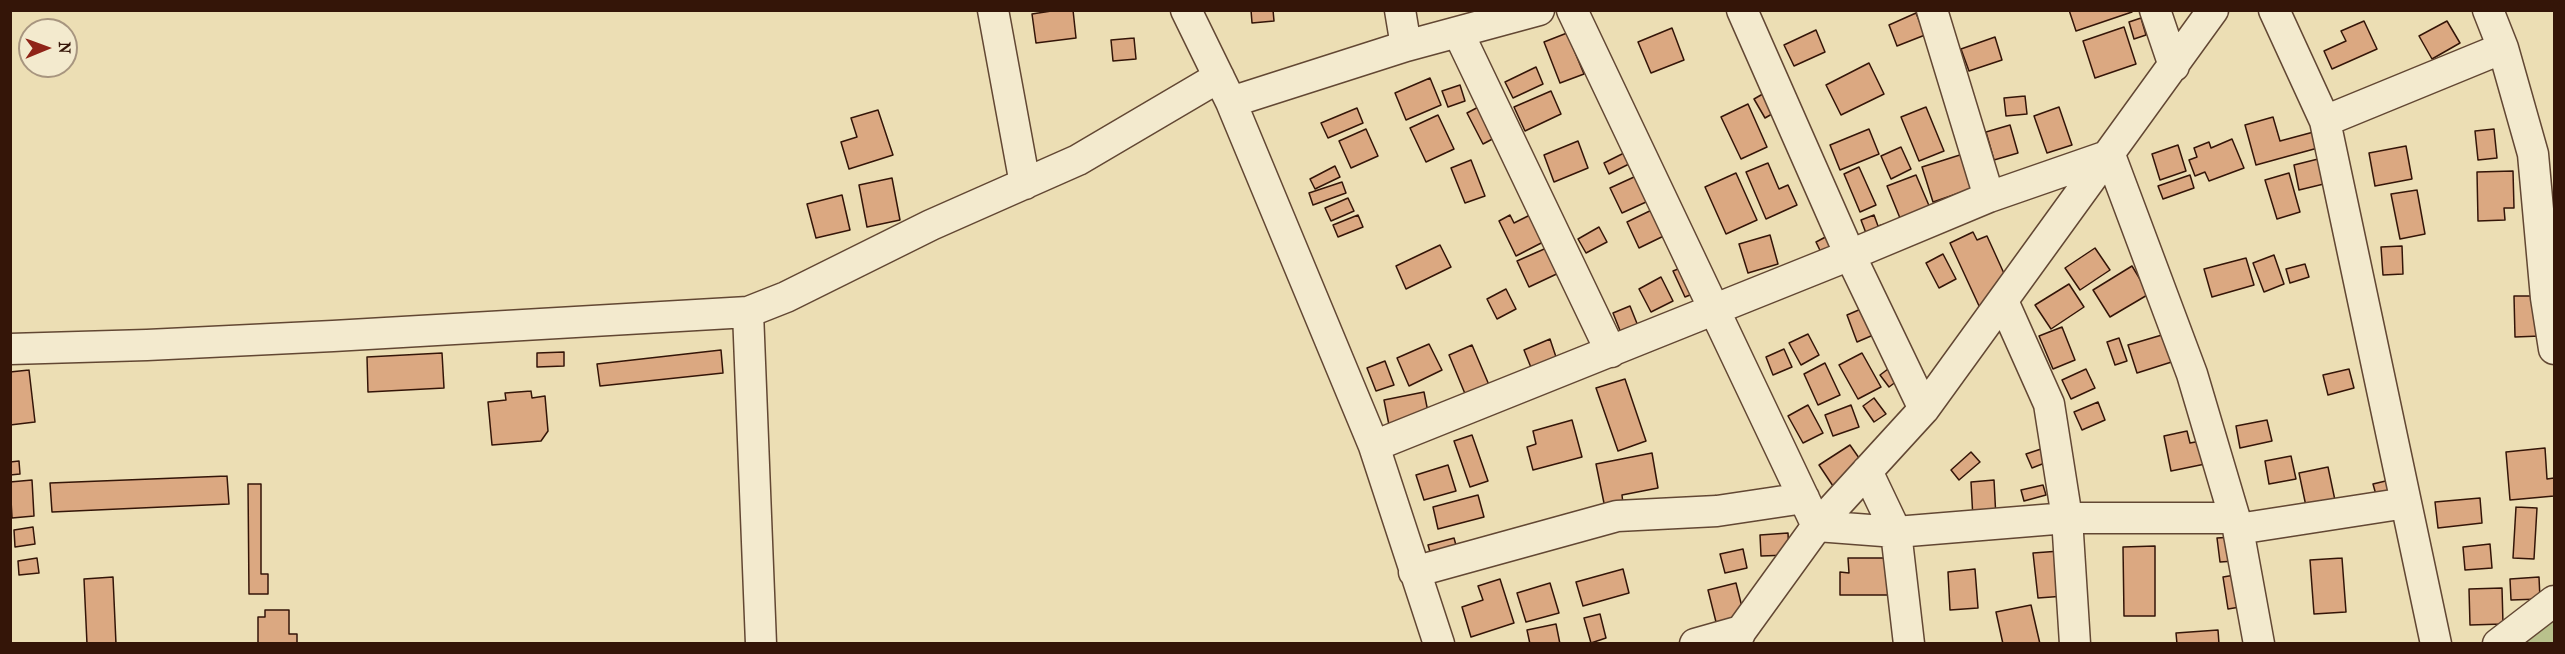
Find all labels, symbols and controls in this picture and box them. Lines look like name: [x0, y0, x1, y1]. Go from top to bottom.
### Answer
north arrow: [18, 18, 78, 78]
text: N: [55, 41, 74, 54]

